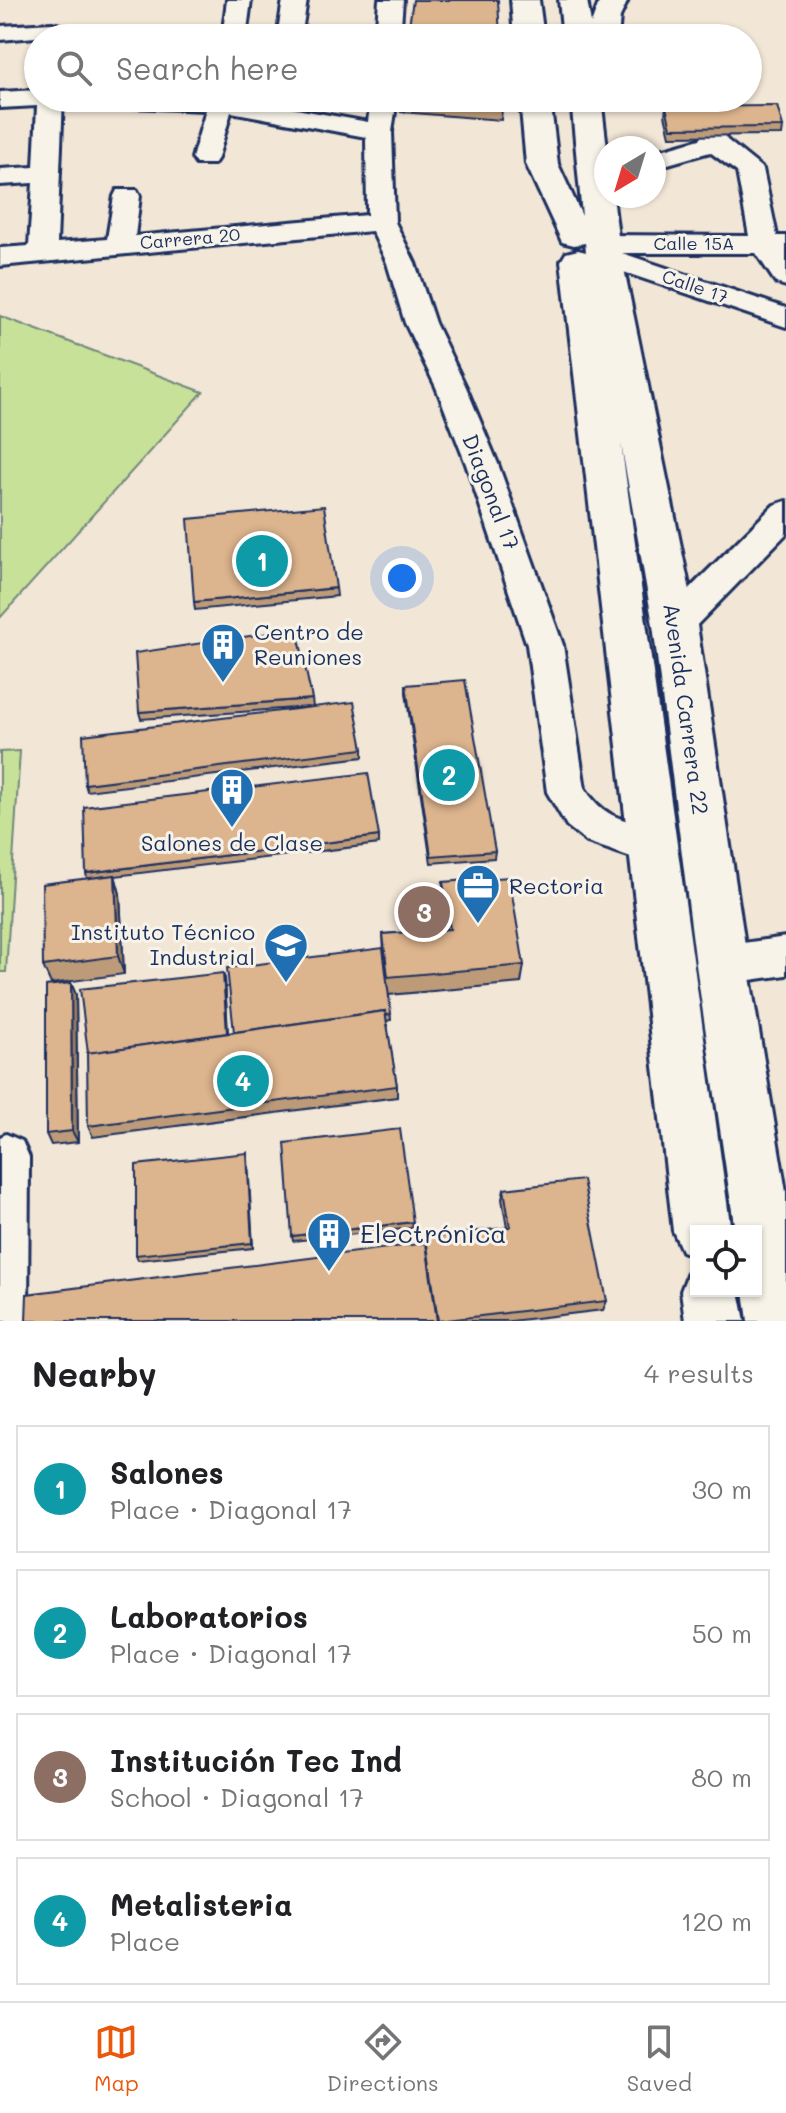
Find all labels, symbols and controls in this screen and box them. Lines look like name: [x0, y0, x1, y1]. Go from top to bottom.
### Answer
search box: [24, 24, 762, 112]
icon: search: [52, 46, 96, 90]
text: Search here: [116, 48, 299, 88]
north arrow: [594, 136, 666, 208]
street label: Carrera 20: [139, 222, 241, 254]
street label: Calle 15A: [654, 231, 735, 255]
street label: Calle 17: [659, 264, 731, 308]
street label: Diagonal 17: [456, 430, 527, 554]
pin: 1: [236, 531, 288, 591]
your location: [382, 558, 422, 598]
street label: Avenida Carrera 22: [657, 601, 716, 817]
place label: Centro de Reuniones: [254, 617, 364, 671]
building icon: Centro de Reuniones: [199, 621, 247, 684]
pin: 2: [423, 745, 475, 805]
building icon: Salones de Clase: [208, 766, 256, 829]
place label: Salones de Clase: [141, 828, 323, 857]
office icon: Rectoria: [454, 862, 502, 925]
place label: Rectoria: [509, 871, 604, 900]
pin: 3: [398, 882, 450, 942]
place label: Instituto Técnico Industrial: [71, 917, 255, 971]
school or university icon: Instituto Técnico Industrial: [262, 921, 310, 984]
pin: 4: [217, 1051, 269, 1111]
building icon: Electrónica: [305, 1210, 353, 1273]
place label: Electrónica: [360, 1216, 507, 1250]
map controls: [690, 1225, 762, 1297]
button: locate: [690, 1225, 762, 1297]
text: Nearby: [32, 1351, 157, 1396]
text: 4 results: [644, 1356, 754, 1390]
text: Salones: [110, 1452, 224, 1492]
text: 1: [54, 1472, 66, 1506]
text: 30 m: [692, 1472, 752, 1506]
text: Place · Diagonal 17: [110, 1492, 352, 1526]
text: Laboratorios: [110, 1596, 308, 1636]
text: 2: [53, 1616, 67, 1650]
text: 50 m: [692, 1616, 752, 1650]
text: Place · Diagonal 17: [110, 1636, 352, 1670]
text: Institución Tec Ind: [110, 1740, 402, 1780]
text: 3: [52, 1760, 68, 1794]
text: 80 m: [691, 1760, 752, 1794]
text: School · Diagonal 17: [110, 1780, 364, 1814]
text: Metalisteria: [110, 1884, 293, 1924]
text: 4: [52, 1904, 68, 1938]
text: 120 m: [681, 1904, 752, 1938]
text: Place: [110, 1924, 180, 1958]
tab: Map: [94, 2020, 139, 2097]
tab: Directions: [327, 2020, 439, 2097]
tab: Saved: [627, 2020, 692, 2097]

